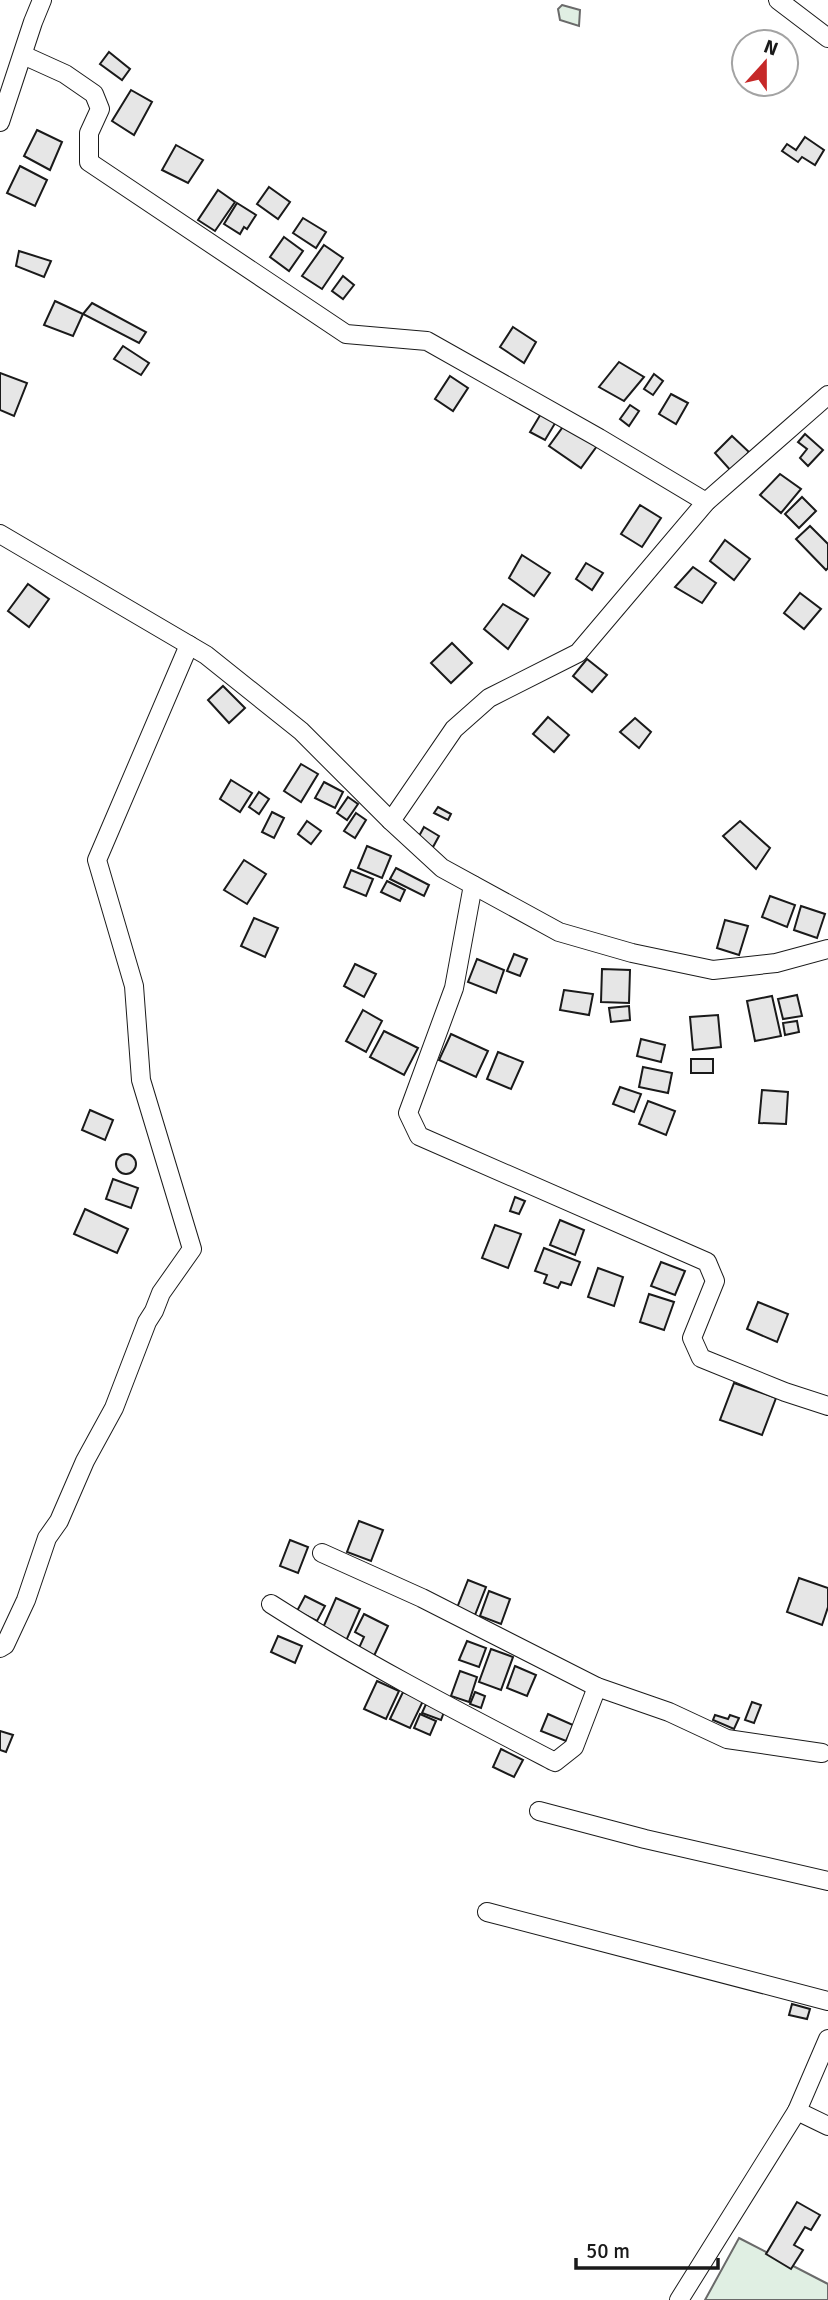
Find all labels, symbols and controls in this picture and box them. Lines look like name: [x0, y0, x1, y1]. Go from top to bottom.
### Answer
north arrow: [730, 28, 800, 98]
text: N: [760, 34, 781, 62]
scale bar: [576, 2226, 718, 2270]
text: 50 m: [586, 2238, 630, 2264]

